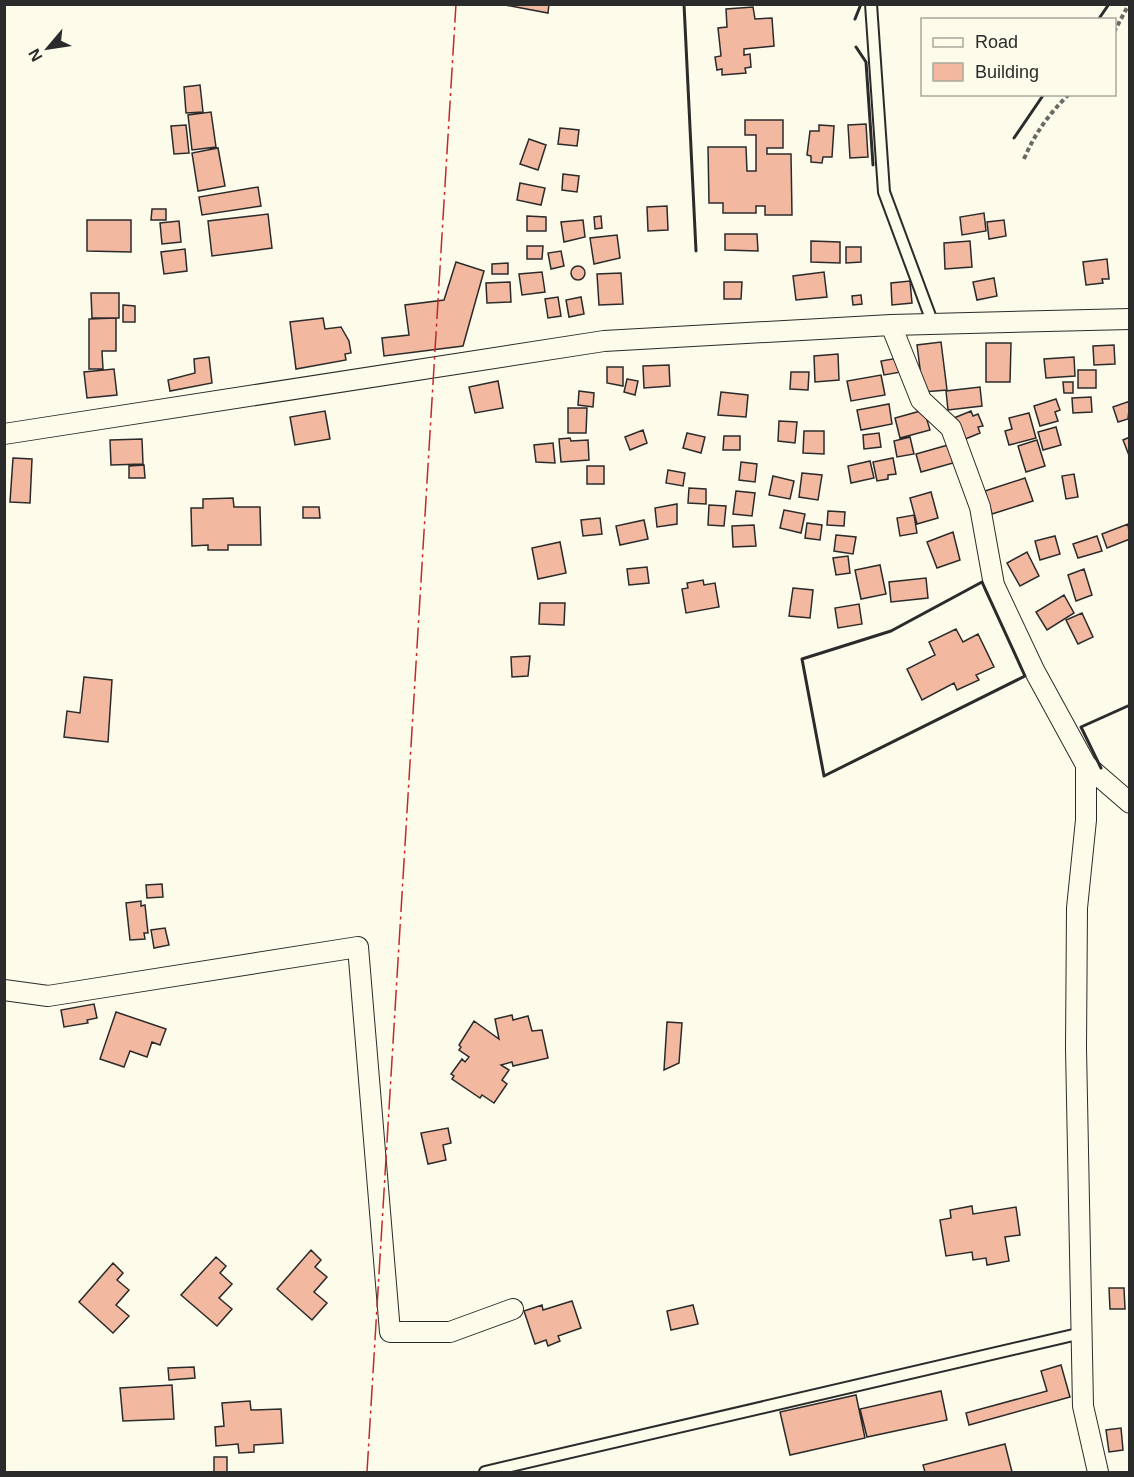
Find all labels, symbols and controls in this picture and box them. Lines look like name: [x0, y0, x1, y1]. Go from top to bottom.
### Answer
north arrow: [18, 18, 78, 78]
legend: [921, 18, 1116, 96]
text: Road: [975, 32, 1018, 52]
text: N: [25, 46, 46, 64]
text: Building: [975, 62, 1039, 82]

